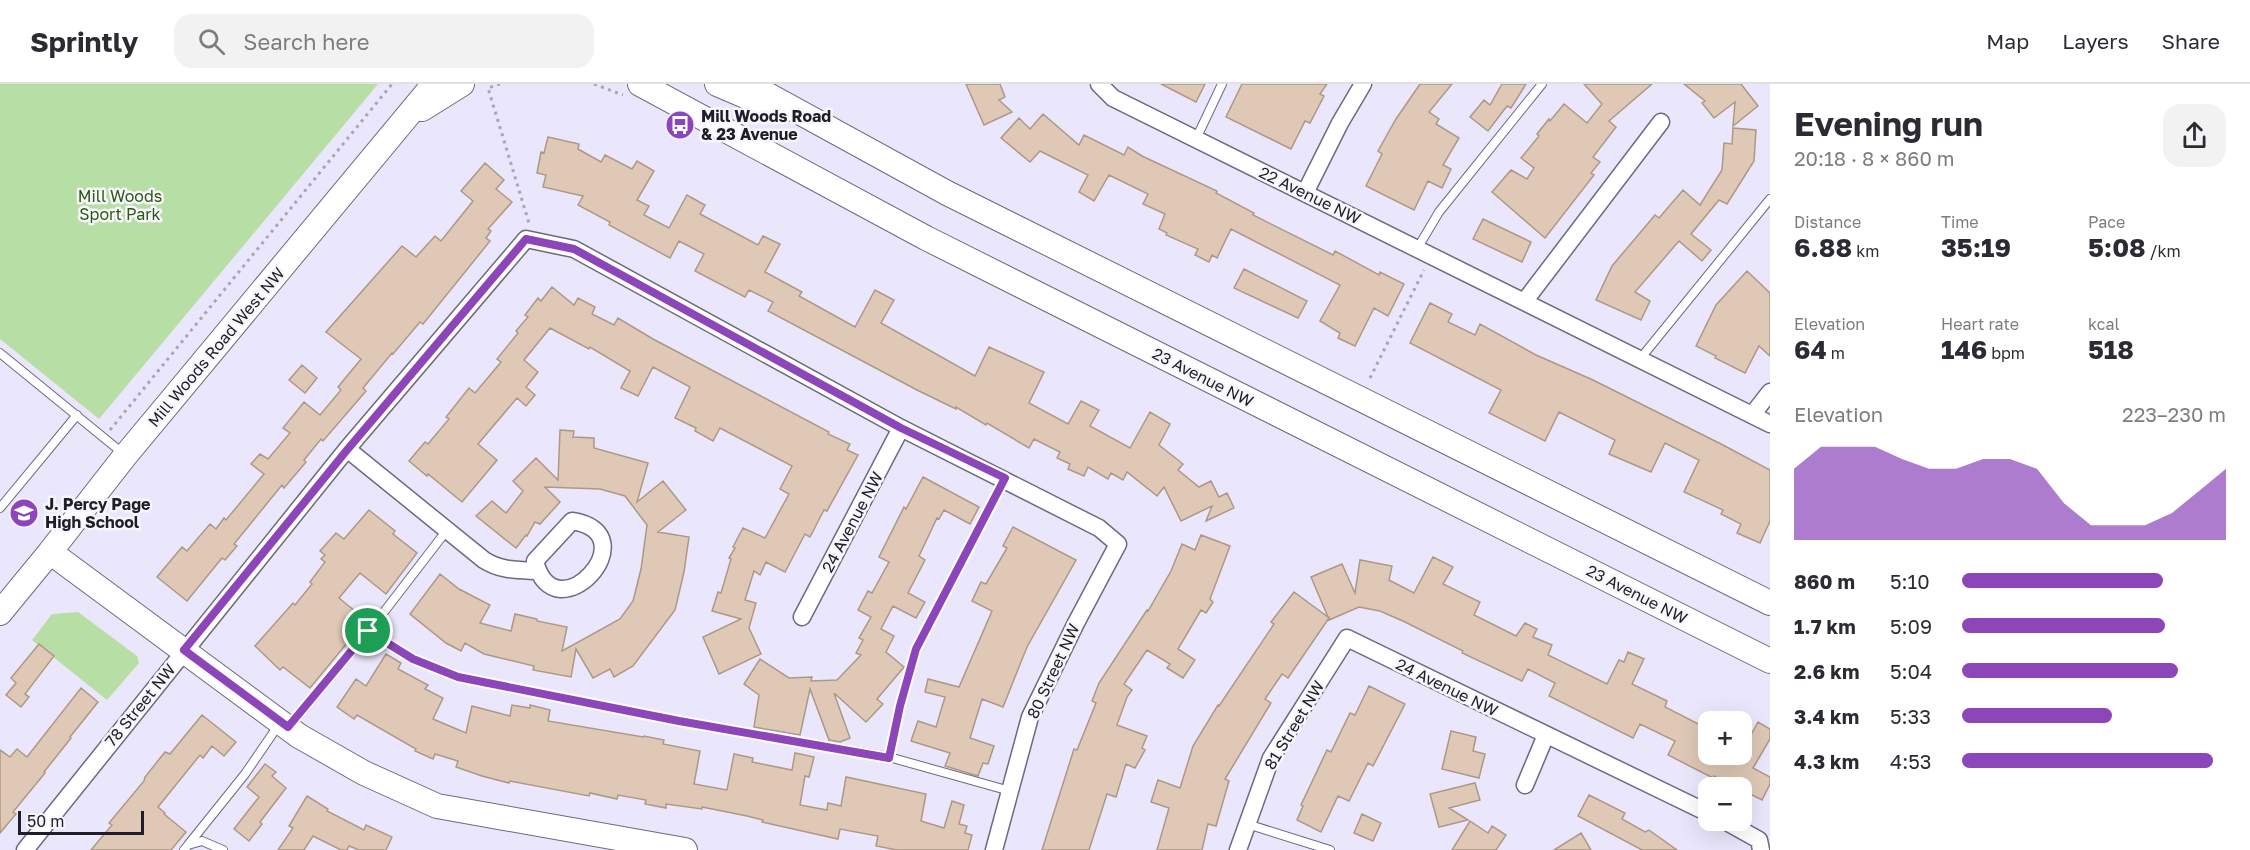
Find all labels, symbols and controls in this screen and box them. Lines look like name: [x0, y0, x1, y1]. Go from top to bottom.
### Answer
search box: [174, 14, 594, 68]
text: Sprintly: [30, 25, 138, 58]
icon: search: [195, 25, 228, 58]
text: Search here: [243, 28, 369, 55]
text: Map: [1986, 28, 2029, 54]
text: Layers: [2062, 28, 2129, 54]
text: Share: [2162, 28, 2220, 54]
text: Evening run: [1794, 104, 1983, 143]
button: share: [2163, 104, 2226, 167]
place label: Mill Woods Road & 23 Avenue: [701, 106, 831, 144]
bus stop icon: Mill Woods Road & 23 Avenue: [664, 109, 696, 141]
text: 20:18 · 8 × 860 m: [1794, 146, 1955, 170]
street label: 22 Avenue NW: [1256, 162, 1364, 228]
park label: Mill Woods Sport Park: [78, 186, 162, 224]
text: Distance: [1794, 212, 1861, 232]
text: Time: [1941, 212, 1979, 232]
text: Pace: [2088, 212, 2125, 232]
text: 6.88: [1794, 232, 1852, 263]
text: 35:19: [1941, 232, 2011, 263]
text: 5:08: [2088, 232, 2146, 263]
text: km: [1852, 241, 1879, 261]
text: /km: [2146, 241, 2181, 261]
street label: Mill Woods Road West NW: [143, 263, 289, 431]
text: Elevation: [1794, 314, 1865, 334]
text: Heart rate: [1941, 314, 2019, 334]
text: kcal: [2088, 314, 2120, 334]
text: 64: [1794, 334, 1827, 365]
text: 146: [1941, 334, 1987, 365]
text: 518: [2088, 334, 2134, 365]
street label: 23 Avenue NW: [1149, 343, 1257, 411]
text: m: [1827, 343, 1845, 363]
text: bpm: [1987, 343, 2025, 363]
text: Elevation: [1794, 402, 1883, 426]
text: 223–230 m: [2122, 402, 2226, 426]
street label: 24 Avenue NW: [817, 468, 887, 576]
place label: J. Percy Page High School: [45, 494, 150, 532]
school or university icon: J. Percy Page High School: [8, 497, 40, 529]
street label: 23 Avenue NW: [1583, 560, 1691, 628]
text: 860 m: [1794, 569, 1855, 593]
text: 5:10: [1890, 569, 1930, 593]
pin: [342, 605, 393, 656]
icon: arrive: [351, 614, 384, 647]
text: 1.7 km: [1794, 614, 1856, 638]
text: 5:09: [1890, 614, 1932, 638]
street label: 80 Street NW: [1022, 620, 1084, 722]
street label: 24 Avenue NW: [1393, 654, 1501, 720]
street label: 78 Street NW: [100, 659, 180, 751]
text: 2.6 km: [1794, 659, 1859, 683]
text: 5:04: [1890, 659, 1932, 683]
street label: 81 Street NW: [1260, 677, 1328, 773]
text: 3.4 km: [1794, 704, 1859, 728]
text: 5:33: [1890, 704, 1931, 728]
map controls: [1698, 711, 1752, 831]
button: +: [1698, 711, 1752, 765]
text: 4.3 km: [1794, 749, 1859, 773]
text: 4:53: [1890, 749, 1932, 773]
button: −: [1698, 777, 1752, 831]
scale bar: [18, 808, 144, 836]
text: 50 m: [27, 811, 64, 831]

